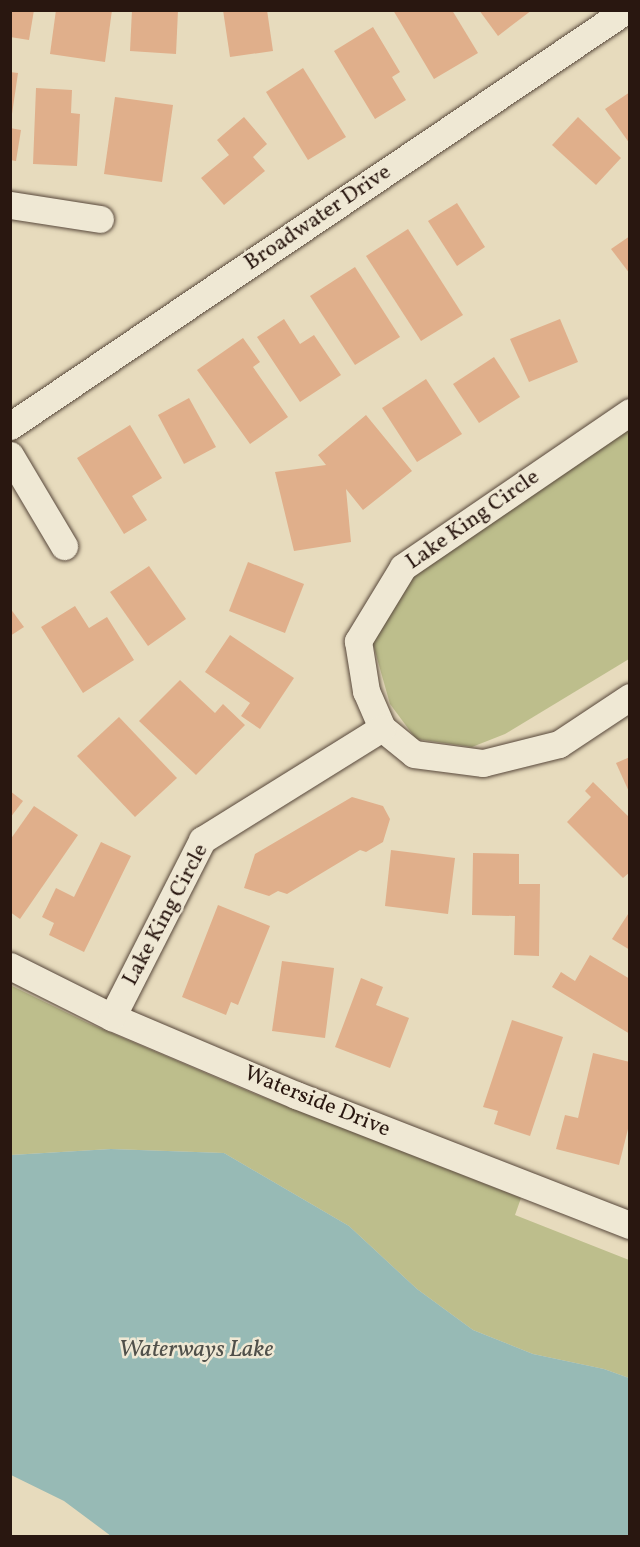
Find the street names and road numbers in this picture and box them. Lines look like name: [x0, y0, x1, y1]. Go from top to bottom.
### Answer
street label: Broadwater Drive: [240, 159, 396, 277]
street label: Lake King Circle: [401, 464, 545, 576]
street label: Lake King Circle: [118, 840, 214, 990]
street label: Waterside Drive: [240, 1061, 394, 1143]

